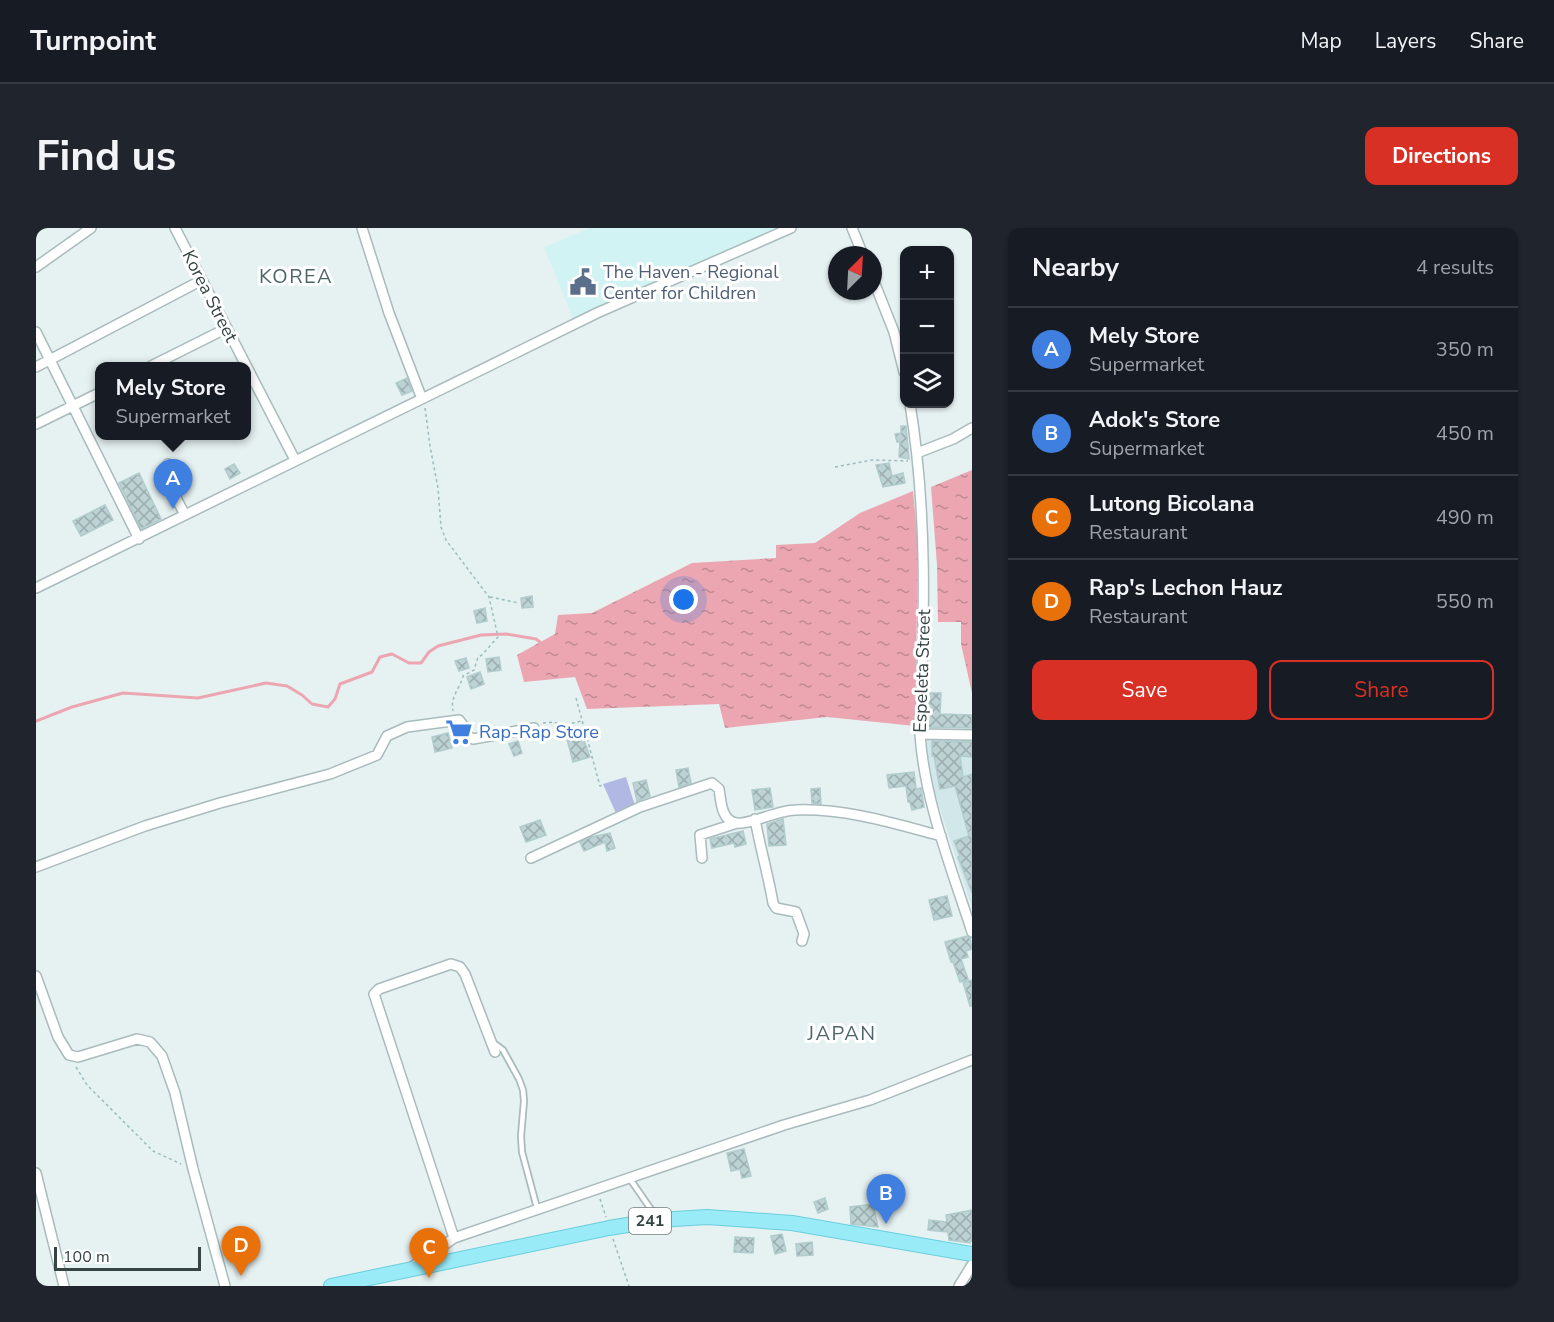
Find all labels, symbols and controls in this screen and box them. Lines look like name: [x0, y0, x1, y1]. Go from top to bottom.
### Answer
text: Turnpoint: [30, 22, 156, 60]
text: Map: [1300, 27, 1342, 55]
text: Layers: [1375, 27, 1436, 55]
text: Share: [1469, 27, 1524, 55]
button: Directions: [1365, 127, 1518, 185]
text: Find us: [36, 128, 176, 185]
street label: Korea Street: [177, 246, 244, 347]
north arrow: [828, 246, 882, 300]
map controls: [900, 246, 954, 408]
button: +: [900, 246, 954, 300]
text: Nearby: [1032, 250, 1119, 285]
text: 4 results: [1416, 254, 1494, 281]
place label: The Haven - Regional Center for Children: [603, 260, 779, 305]
district label: KOREA: [259, 263, 333, 290]
public building icon: The Haven - Regional Center for Children: [568, 267, 598, 297]
button: −: [900, 300, 954, 354]
text: Mely Store: [1089, 321, 1199, 351]
text: A: [1044, 336, 1059, 363]
text: 350 m: [1436, 336, 1494, 363]
text: Supermarket: [1089, 351, 1204, 378]
button: layers: [900, 354, 954, 408]
popup: [95, 362, 251, 440]
text: Mely Store: [115, 373, 226, 403]
text: Supermarket: [115, 403, 231, 430]
text: Adok's Store: [1089, 405, 1220, 435]
text: B: [1045, 420, 1058, 447]
text: 450 m: [1436, 420, 1494, 447]
text: Supermarket: [1089, 435, 1204, 462]
pin: A: [154, 460, 192, 509]
text: Lutong Bicolana: [1089, 489, 1255, 519]
text: C: [1045, 504, 1058, 531]
text: 490 m: [1436, 504, 1494, 531]
text: Restaurant: [1089, 519, 1187, 546]
text: Rap's Lechon Hauz: [1089, 573, 1282, 603]
your location: [669, 585, 698, 614]
text: D: [1044, 588, 1059, 615]
text: 550 m: [1436, 588, 1494, 615]
text: Restaurant: [1089, 603, 1187, 630]
street label: Espeleta Street: [908, 608, 936, 733]
button: Save: [1032, 660, 1257, 720]
button: Share: [1269, 660, 1494, 720]
supermarket icon: Rap-Rap Store: [444, 717, 474, 747]
place label: Rap-Rap Store: [479, 720, 599, 744]
district label: JAPAN: [806, 1020, 877, 1047]
pin: B: [866, 1174, 906, 1224]
road number: 241: [629, 1208, 671, 1234]
pin: D: [222, 1226, 260, 1276]
pin: C: [410, 1228, 448, 1278]
scale bar: [54, 1244, 201, 1272]
text: 100 m: [63, 1246, 110, 1268]

